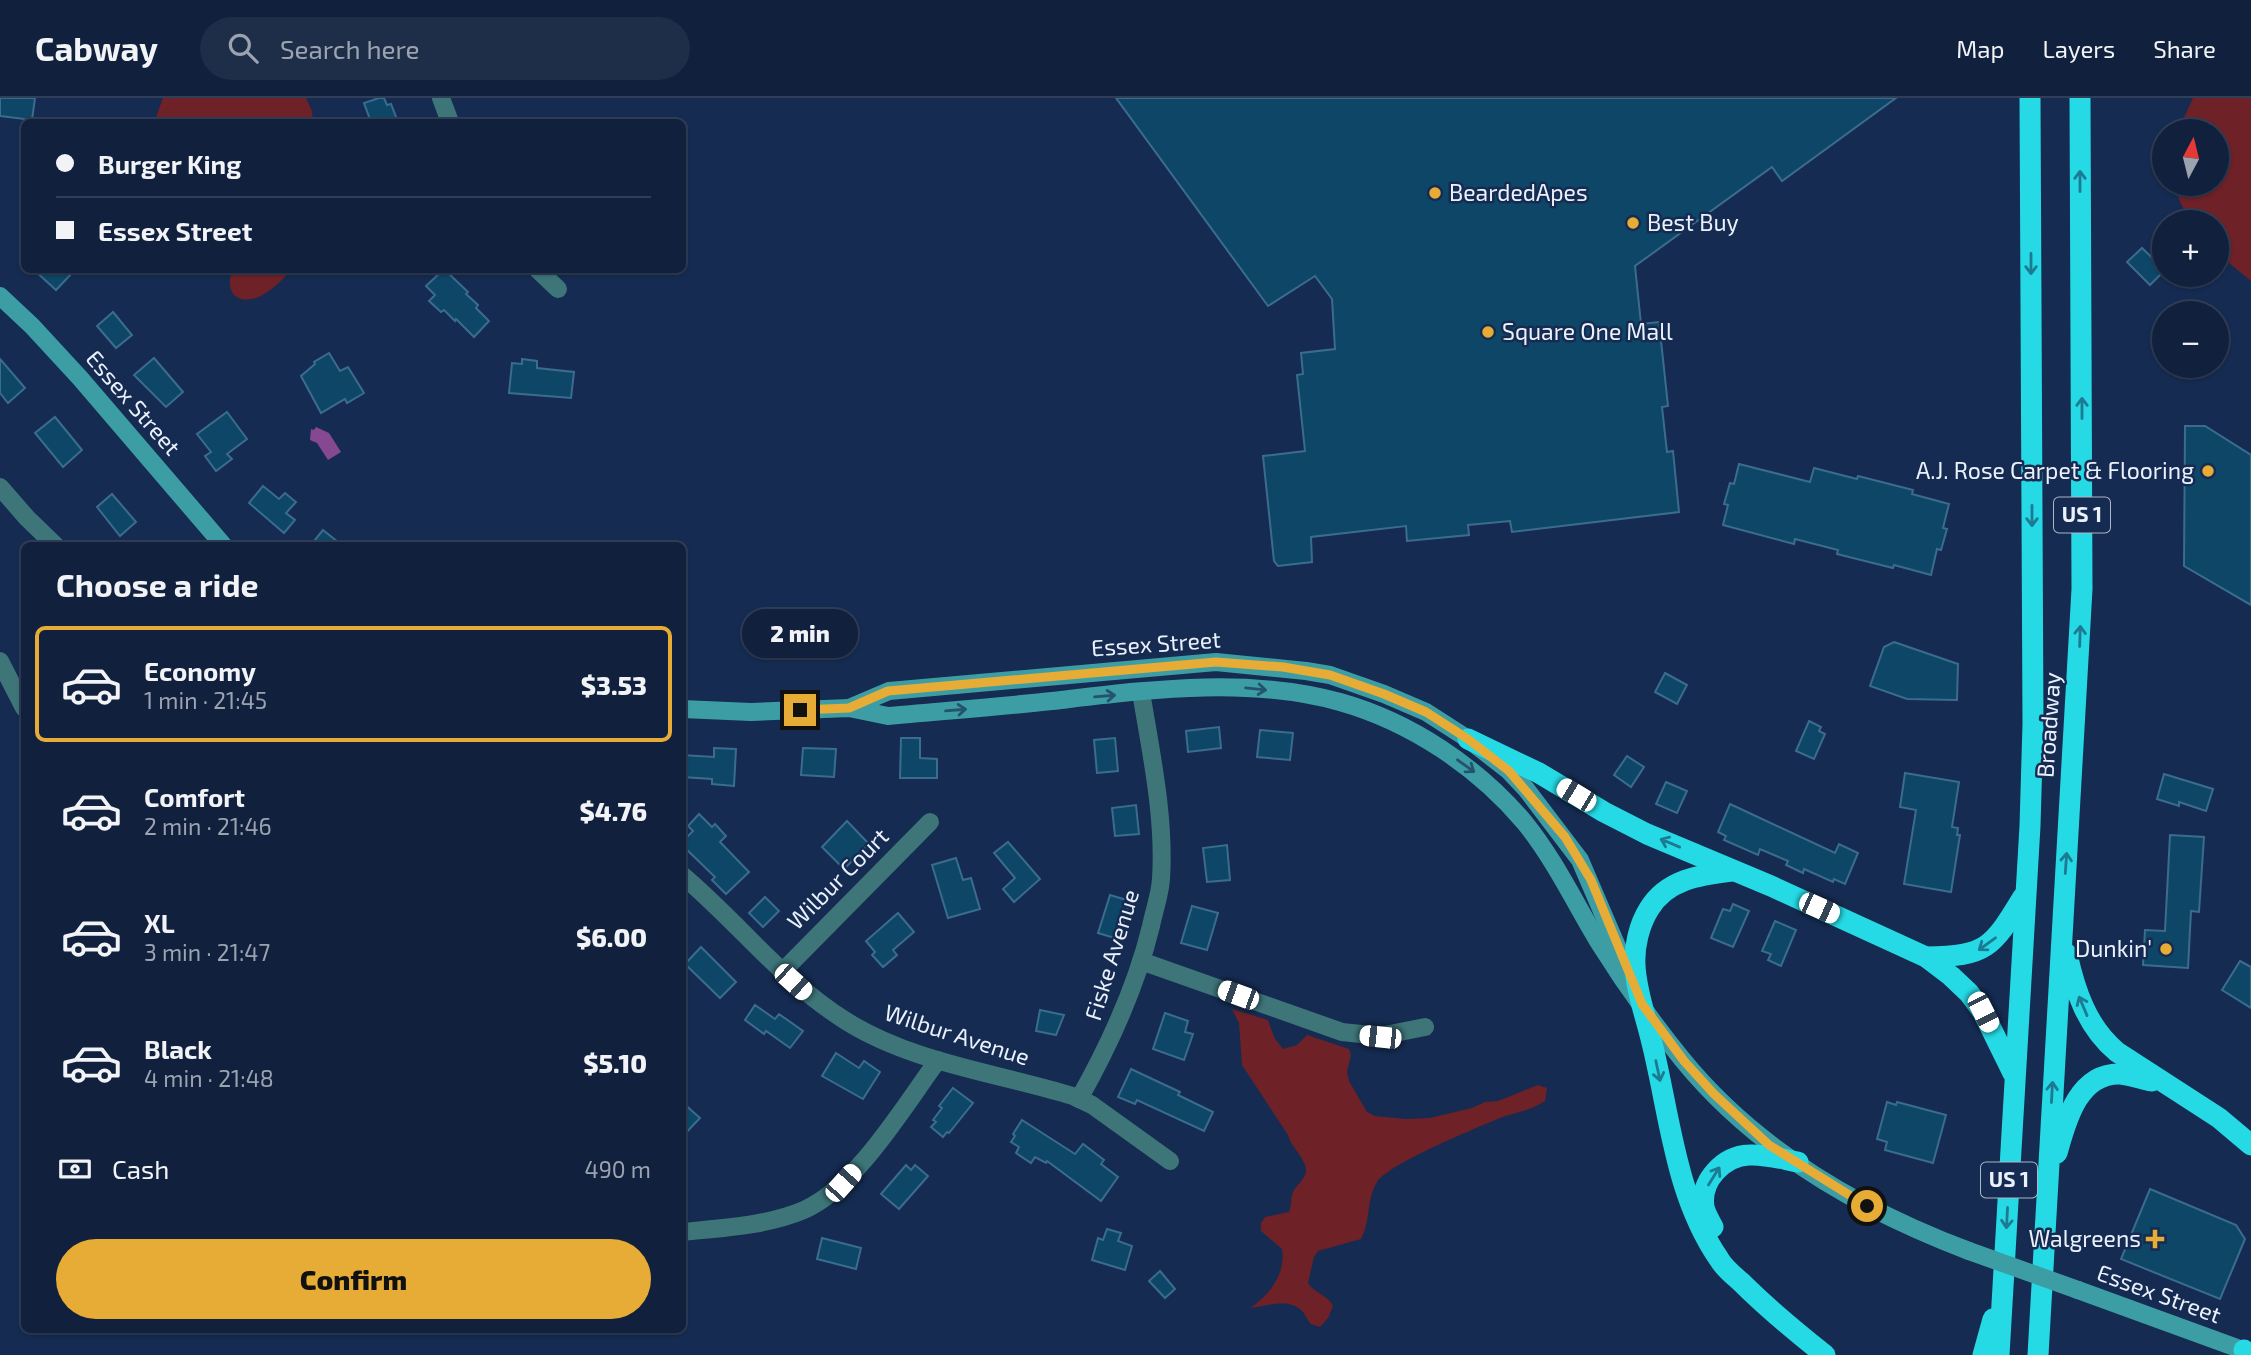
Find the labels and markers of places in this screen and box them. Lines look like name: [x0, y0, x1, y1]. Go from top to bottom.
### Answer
place label: BeardedApes: [1449, 178, 1588, 206]
marker: BeardedApes: [1427, 185, 1443, 201]
place label: Best Buy: [1647, 208, 1739, 236]
marker: Best Buy: [1625, 215, 1641, 231]
place label: Square One Mall: [1502, 317, 1673, 345]
marker: Square One Mall: [1480, 324, 1496, 340]
place label: A.J. Rose Carpet & Flooring: [1916, 456, 2194, 484]
marker: A.J. Rose Carpet & Flooring: [2200, 463, 2216, 479]
place label: Dunkin': [2075, 934, 2152, 962]
marker: Dunkin': [2158, 941, 2174, 957]
place label: Walgreens: [2029, 1224, 2141, 1252]
marker: Walgreens: [2147, 1231, 2163, 1247]

